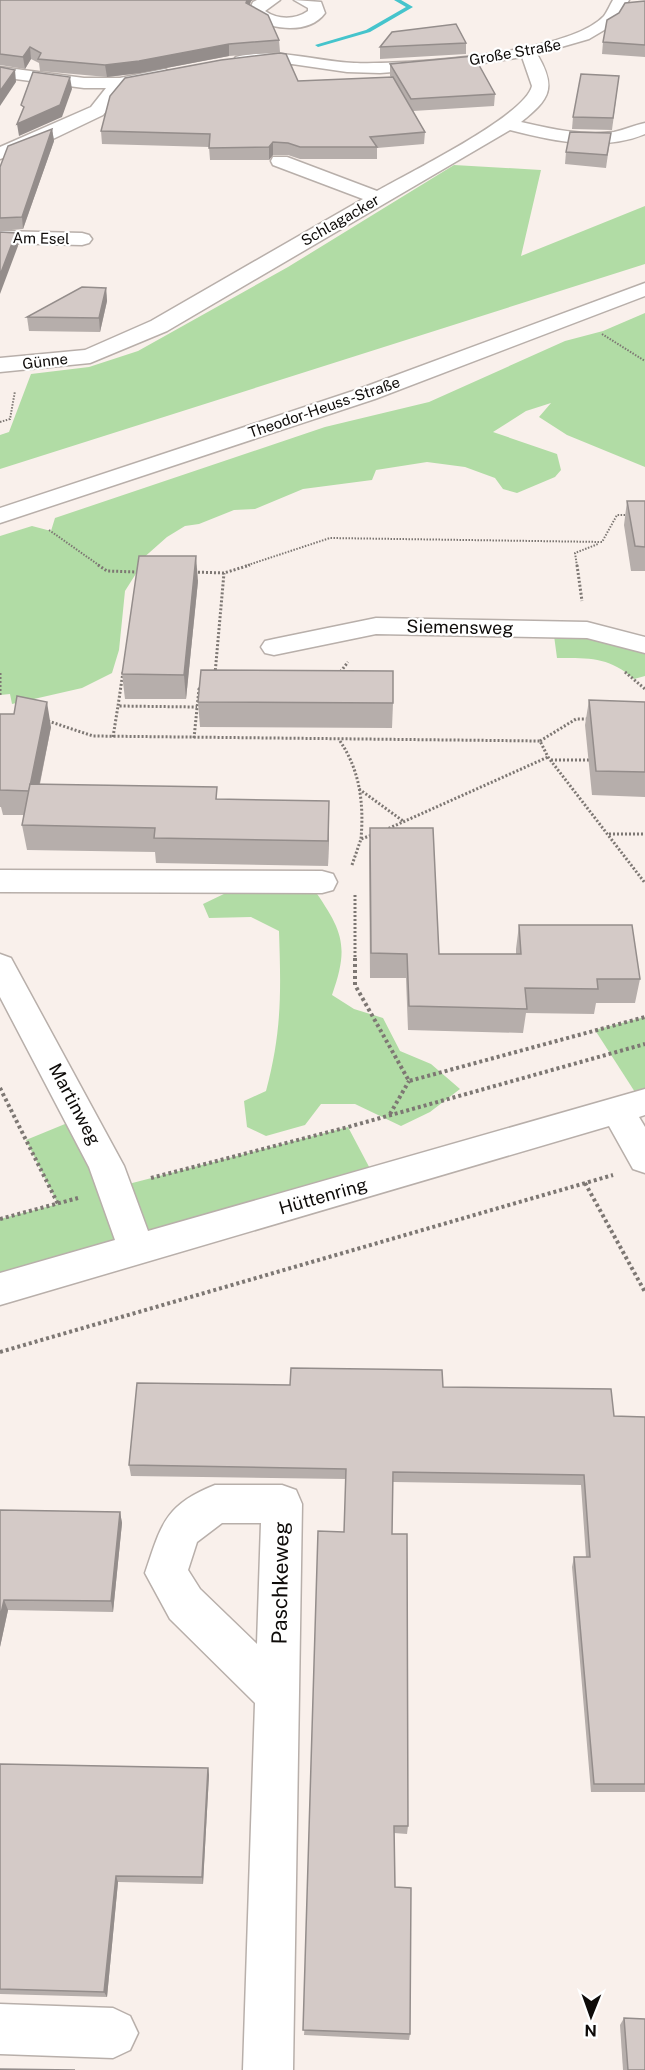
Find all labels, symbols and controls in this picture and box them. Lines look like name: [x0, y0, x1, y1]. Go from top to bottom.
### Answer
street label: Große Straße: [468, 36, 562, 68]
street label: Schlagacker: [298, 191, 382, 249]
street label: Am Esel: [12, 229, 70, 247]
street label: Günne: [21, 350, 69, 372]
street label: Theodor-Heuss-Straße: [246, 373, 402, 441]
street label: Siemensweg: [406, 616, 514, 638]
street label: Martinweg: [45, 1060, 105, 1148]
street label: Hüttenring: [276, 1173, 370, 1219]
street label: Paschkeweg: [266, 1521, 294, 1645]
north arrow: [561, 1986, 621, 2046]
text: N: [584, 2021, 597, 2040]

